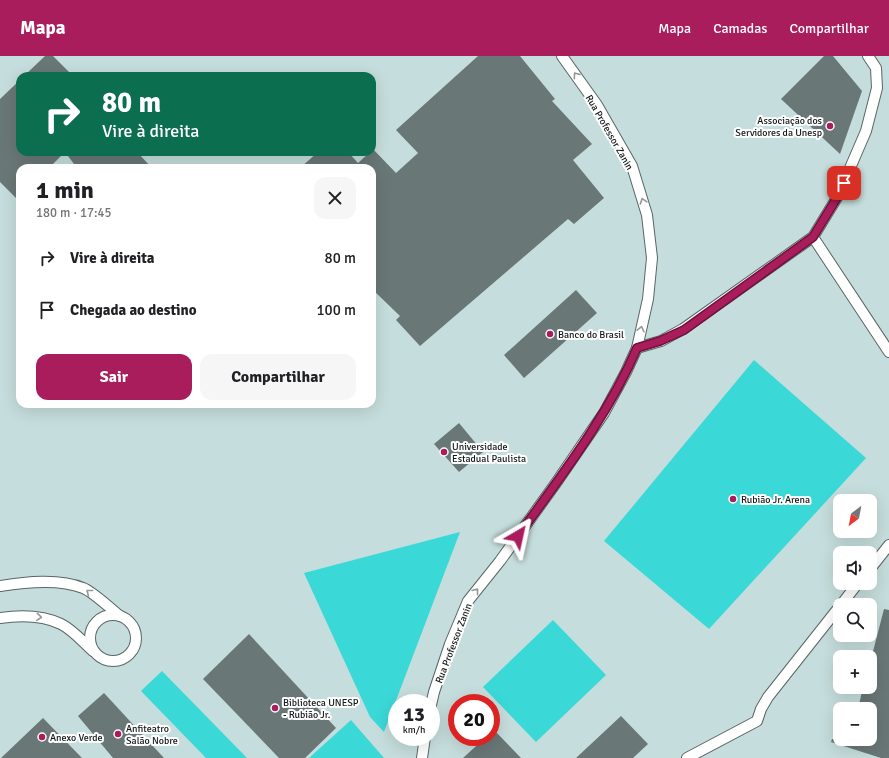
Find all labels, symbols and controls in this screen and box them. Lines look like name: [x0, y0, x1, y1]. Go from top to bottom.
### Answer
text: Mapa: [20, 16, 66, 40]
text: Mapa: [658, 20, 691, 37]
text: Camadas: [713, 20, 767, 37]
text: Compartilhar: [789, 20, 869, 37]
one-way arrow: [573, 72, 580, 79]
text: 80 m: [102, 86, 161, 120]
icon: right: [36, 88, 88, 140]
street label: Rua Professor Zanin: [583, 93, 636, 172]
place label: Associação dos Servidores da Unesp: [735, 115, 823, 139]
text: Vire à direita: [102, 120, 199, 142]
marker: Associação dos Servidores da Unesp: [825, 121, 835, 131]
pin: [827, 166, 861, 200]
icon: arrive: [833, 172, 855, 194]
text: 1 min: [36, 175, 94, 205]
button: close: [314, 177, 356, 219]
one-way arrow: [639, 198, 648, 205]
text: 180 m · 17:45: [36, 205, 112, 221]
icon: right: [36, 247, 58, 269]
text: Vire à direita: [70, 249, 154, 267]
text: 80 m: [325, 249, 356, 267]
icon: arrive: [36, 299, 58, 321]
text: Chegada ao destino: [70, 301, 197, 319]
text: 100 m: [316, 301, 356, 319]
one-way arrow: [636, 326, 645, 333]
marker: Banco do Brasil: [545, 329, 555, 339]
place label: Banco do Brasil: [558, 329, 624, 341]
button: Sair: [36, 354, 192, 400]
button: Compartilhar: [200, 354, 356, 400]
place label: Universidade Estadual Paulista: [452, 441, 526, 465]
marker: Universidade Estadual Paulista: [439, 447, 449, 457]
marker: Rubião Jr. Arena: [728, 494, 738, 504]
place label: Rubião Jr. Arena: [741, 494, 810, 506]
north arrow: [833, 494, 877, 538]
map controls: [833, 494, 877, 746]
position arrow: [497, 515, 539, 557]
button: sound: [833, 546, 877, 590]
one-way arrow: [471, 589, 478, 596]
one-way arrow: [87, 590, 94, 597]
button: search: [833, 598, 877, 642]
street label: Rua Professor Zanin: [433, 602, 475, 685]
one-way arrow: [36, 613, 42, 622]
button: +: [833, 650, 877, 694]
speed limit sign: 20: [448, 694, 500, 746]
place label: Biblioteca UNESP - Rubião Jr.: [283, 697, 359, 721]
text: 13: [403, 702, 425, 727]
button: −: [833, 702, 877, 746]
marker: Biblioteca UNESP - Rubião Jr.: [270, 703, 280, 713]
place label: Anfiteatro Salão Nobre: [126, 723, 178, 747]
text: km/h: [403, 724, 425, 736]
marker: Anfiteatro Salão Nobre: [113, 729, 123, 739]
marker: Anexo Verde: [37, 732, 47, 742]
place label: Anexo Verde: [50, 732, 103, 744]

